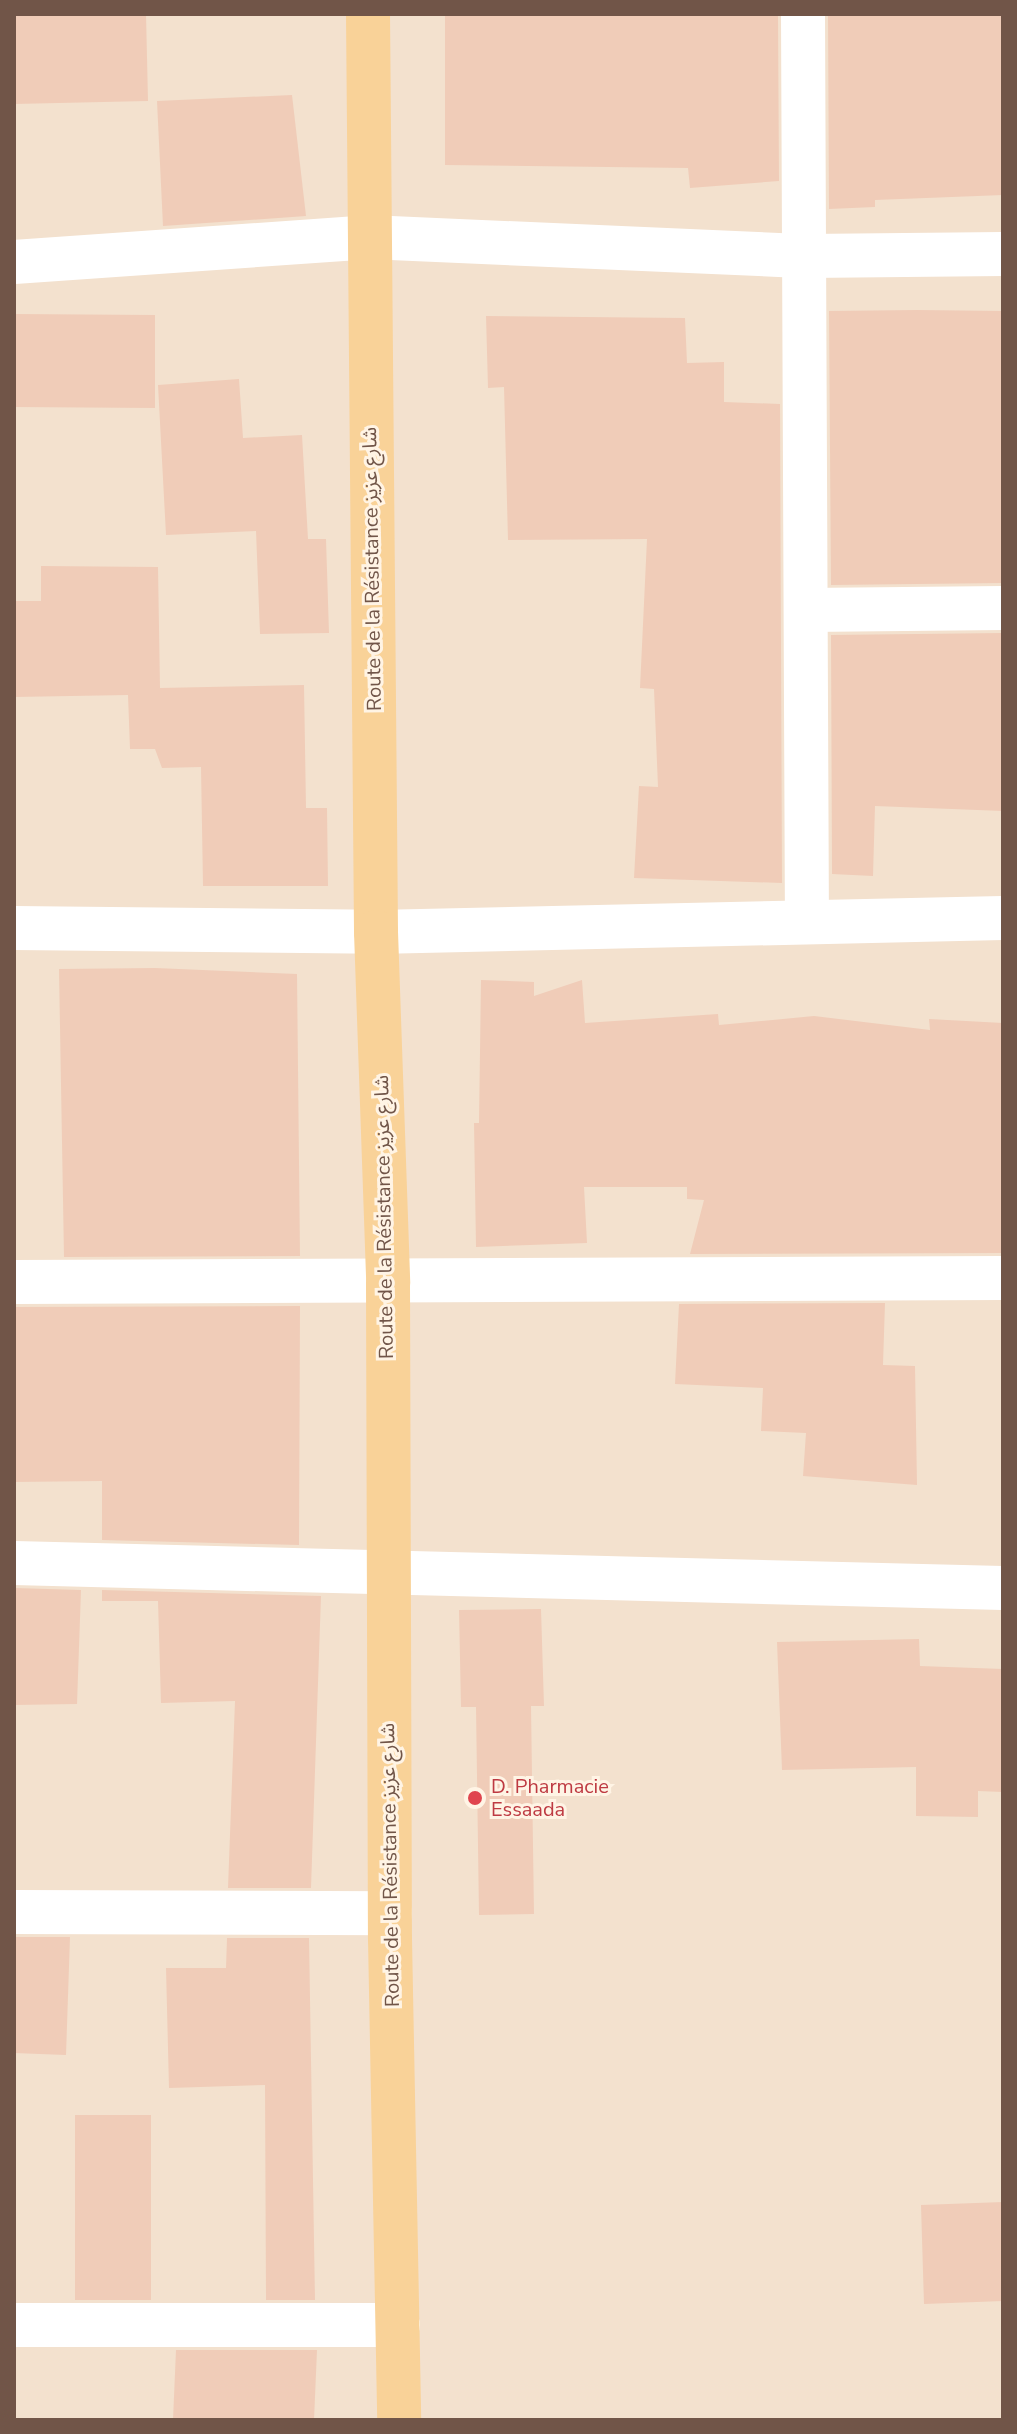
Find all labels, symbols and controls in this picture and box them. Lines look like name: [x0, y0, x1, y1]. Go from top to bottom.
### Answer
street label: Route de la Résistance شارع عزيز: [358, 427, 386, 711]
street label: Route de la Résistance شارع عزيز: [370, 1075, 398, 1359]
street label: Route de la Résistance شارع عزيز: [376, 1723, 404, 2007]
place label: D. Pharmacie Essaada: [491, 1774, 609, 1821]
marker: D. Pharmacie Essaada: [466, 1789, 484, 1807]

